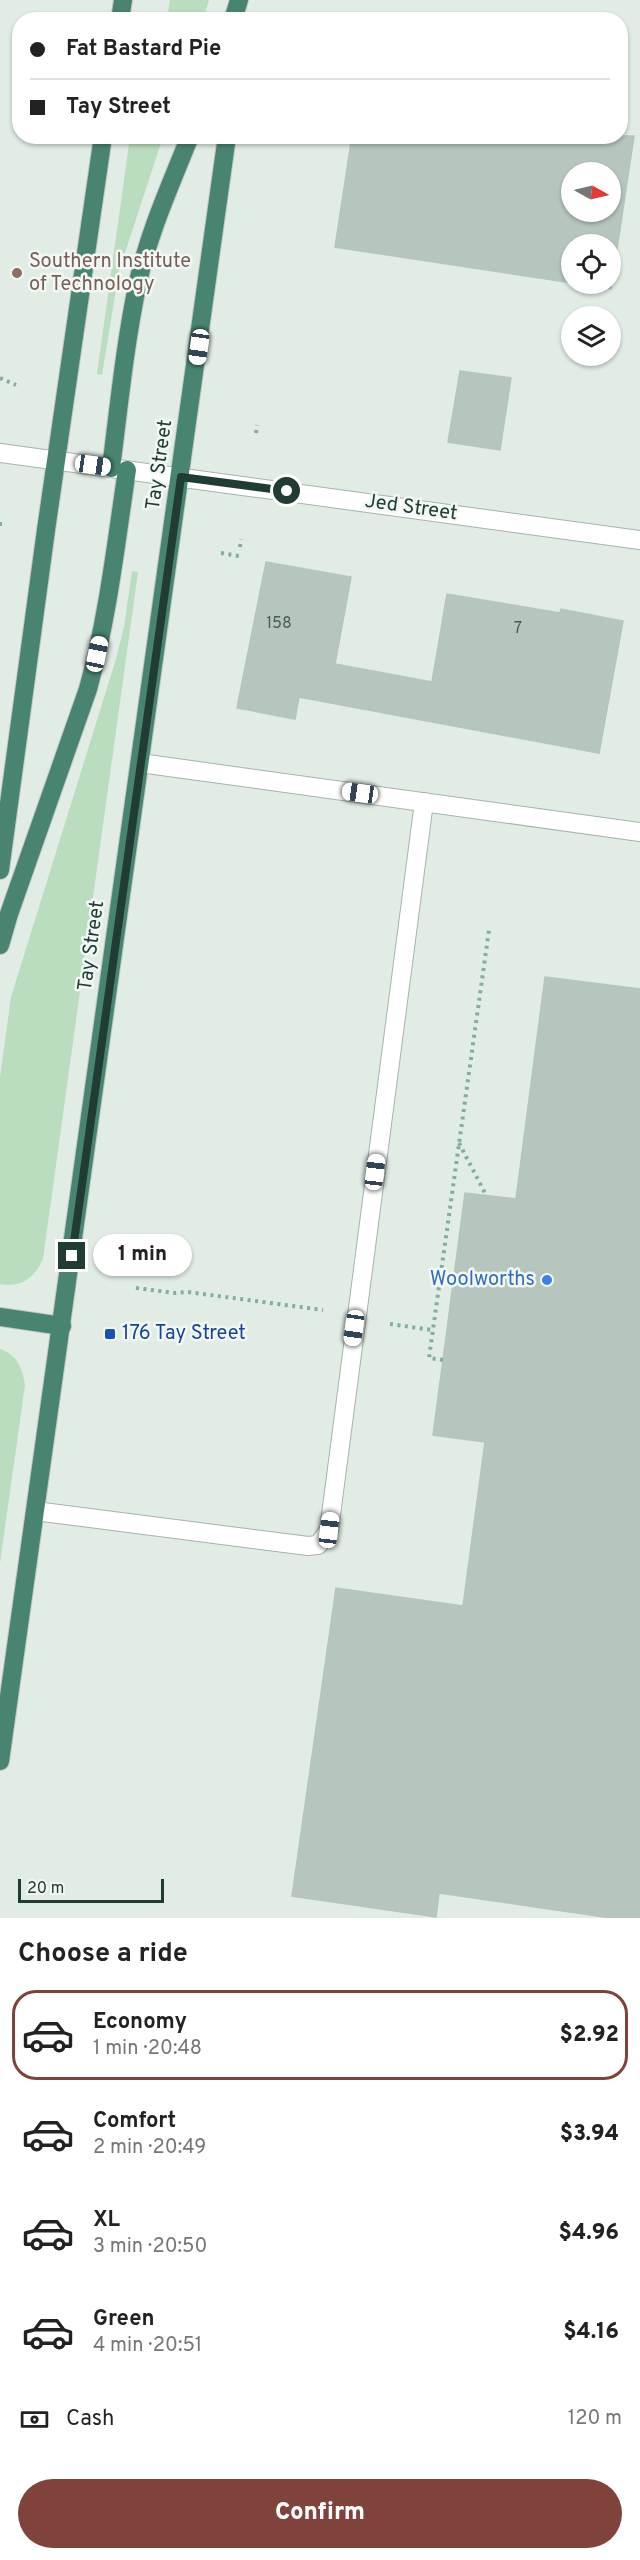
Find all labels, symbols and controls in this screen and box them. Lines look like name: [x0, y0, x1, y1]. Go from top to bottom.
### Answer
text: Fat Bastard Pie: [66, 36, 221, 63]
text: Tay Street: [66, 94, 171, 121]
north arrow: [561, 162, 621, 222]
map controls: [561, 162, 621, 366]
button: locate: [561, 234, 621, 294]
place label: Southern Institute of Technology: [29, 249, 191, 298]
marker: Southern Institute of Technology: [10, 266, 24, 280]
button: layers: [561, 306, 621, 366]
car: [188, 328, 210, 366]
street label: Tay Street: [141, 418, 179, 512]
car: [74, 454, 112, 476]
route start: [273, 477, 300, 504]
street label: Jed Street: [363, 489, 459, 527]
house number: 158: [266, 614, 292, 634]
house number: 7: [514, 619, 522, 639]
car: [84, 635, 110, 673]
car: [341, 782, 379, 804]
street label: Tay Street: [73, 899, 111, 993]
car: [364, 1153, 386, 1191]
callout: 1 min: [93, 1235, 192, 1277]
route end: [58, 1242, 85, 1269]
text: 1 min: [118, 1242, 167, 1268]
place label: Woolworths: [430, 1267, 535, 1293]
marker: Woolworths: [540, 1273, 554, 1287]
car: [343, 1309, 365, 1347]
place label: 176 Tay Street: [122, 1321, 246, 1347]
marker: 176 Tay Street: [103, 1327, 117, 1341]
car: [318, 1511, 340, 1549]
scale bar: [18, 1876, 164, 1904]
text: 20 m: [27, 1879, 64, 1899]
text: Choose a ride: [18, 1937, 188, 1971]
icon: car: [21, 2008, 75, 2062]
text: Economy: [93, 2009, 187, 2036]
text: $2.92: [560, 2022, 619, 2049]
text: 1 min · 20:48: [93, 2036, 202, 2062]
icon: car: [21, 2107, 75, 2161]
text: Comfort: [93, 2108, 176, 2135]
text: $3.94: [560, 2121, 619, 2148]
text: 2 min · 20:49: [93, 2135, 206, 2161]
icon: car: [21, 2206, 75, 2260]
text: XL: [93, 2207, 120, 2234]
text: $4.96: [559, 2220, 619, 2247]
text: 3 min · 20:50: [93, 2234, 207, 2260]
icon: car: [21, 2305, 75, 2359]
text: Green: [93, 2306, 155, 2333]
text: $4.16: [563, 2319, 619, 2346]
text: 4 min · 20:51: [93, 2333, 202, 2359]
icon: cash: [18, 2403, 51, 2436]
text: Cash: [66, 2406, 115, 2433]
text: 120 m: [568, 2406, 622, 2432]
button: Confirm: [18, 2479, 622, 2548]

